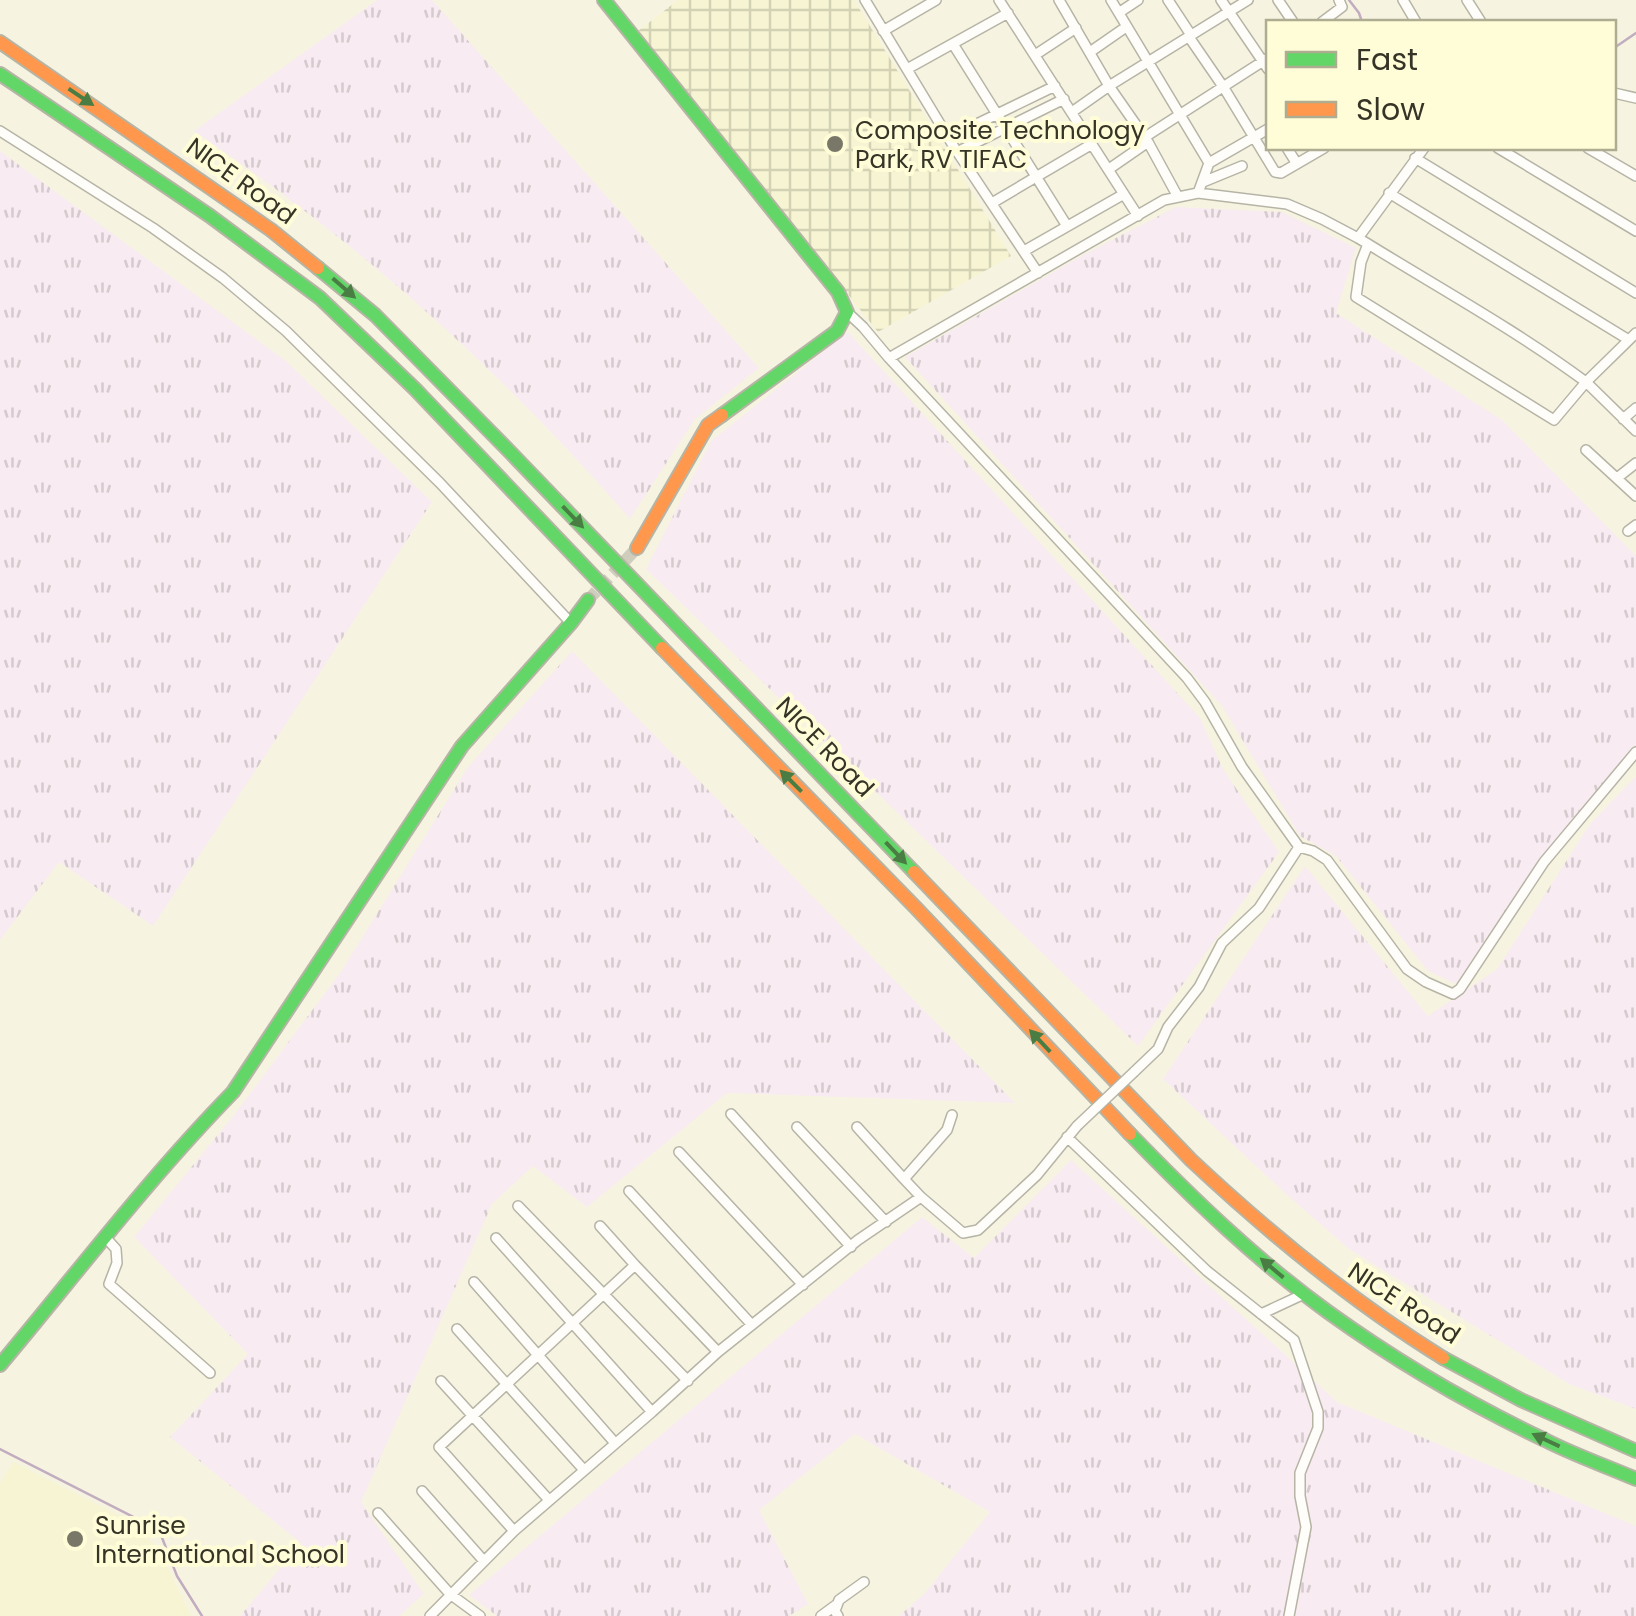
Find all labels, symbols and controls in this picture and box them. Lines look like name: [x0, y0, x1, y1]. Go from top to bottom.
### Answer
legend: [1266, 20, 1616, 150]
text: Fast: [1356, 38, 1418, 81]
one-way arrow: [67, 87, 94, 106]
text: Slow: [1356, 88, 1425, 131]
place label: Composite Technology Park, RV TIFAC: [855, 113, 1145, 177]
street label: NICE Road: [179, 129, 303, 233]
marker: Composite Technology Park, RV TIFAC: [824, 133, 846, 155]
one-way arrow: [331, 276, 356, 298]
one-way arrow: [561, 505, 584, 529]
street label: NICE Road: [768, 689, 882, 805]
one-way arrow: [780, 769, 803, 793]
one-way arrow: [883, 840, 907, 864]
one-way arrow: [1029, 1029, 1052, 1053]
street label: NICE Road: [1341, 1254, 1467, 1352]
one-way arrow: [1260, 1257, 1285, 1279]
one-way arrow: [1532, 1432, 1561, 1449]
place label: Sunrise International School: [95, 1508, 345, 1572]
marker: Sunrise International School: [64, 1528, 86, 1550]

